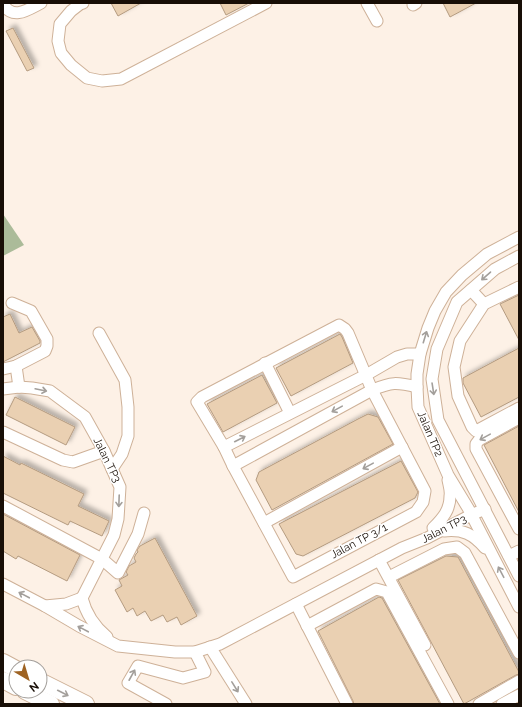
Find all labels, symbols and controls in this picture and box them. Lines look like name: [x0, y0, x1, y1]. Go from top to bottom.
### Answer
one-way arrow: [481, 272, 491, 281]
one-way arrow: [422, 331, 429, 344]
one-way arrow: [429, 382, 437, 395]
one-way arrow: [35, 386, 48, 394]
one-way arrow: [332, 406, 344, 413]
street label: Jalan TP2: [415, 409, 446, 459]
one-way arrow: [479, 434, 491, 441]
street label: Jalan TP3: [91, 435, 124, 485]
one-way arrow: [234, 435, 246, 442]
one-way arrow: [362, 463, 374, 470]
one-way arrow: [115, 494, 123, 507]
street label: Jalan TP3: [419, 512, 469, 546]
street label: Jalan TP 3/1: [329, 521, 390, 561]
one-way arrow: [497, 566, 504, 578]
one-way arrow: [18, 591, 30, 598]
one-way arrow: [77, 624, 89, 632]
north arrow: [8, 659, 48, 699]
one-way arrow: [129, 669, 137, 681]
text: N: [27, 679, 41, 694]
one-way arrow: [232, 681, 240, 693]
one-way arrow: [57, 689, 69, 697]

